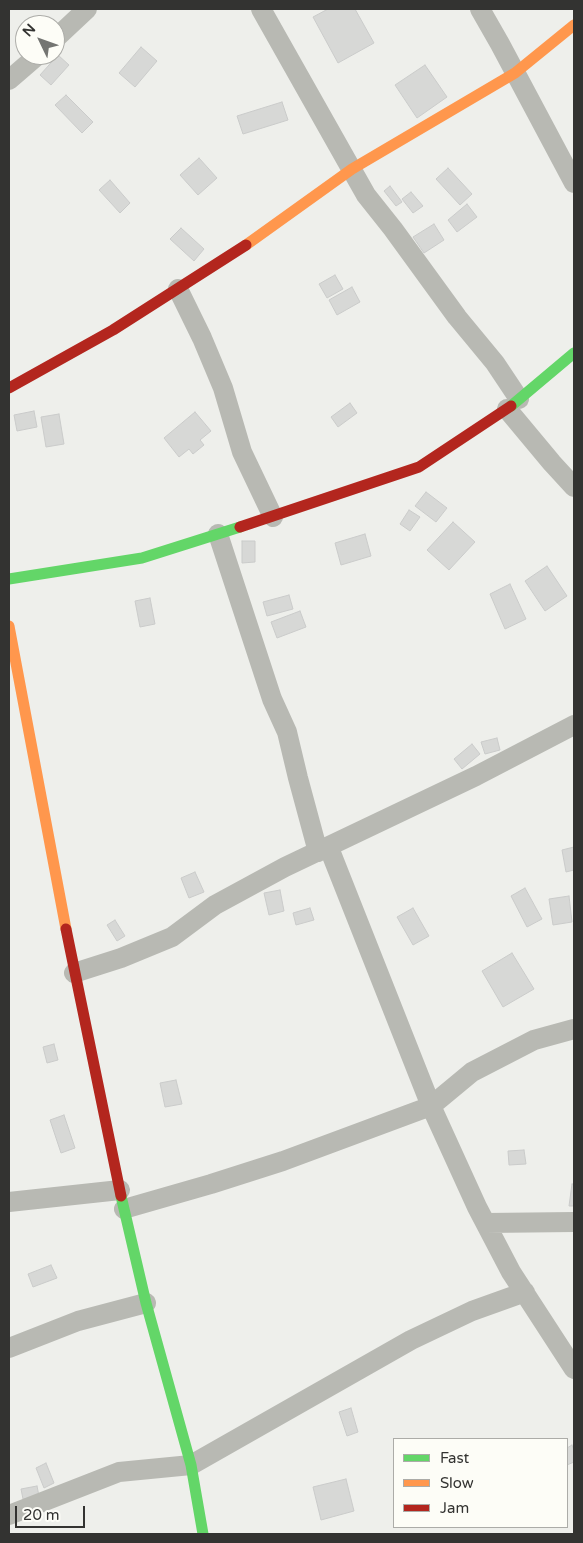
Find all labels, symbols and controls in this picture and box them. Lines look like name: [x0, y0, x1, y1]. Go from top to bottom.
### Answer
north arrow: [15, 15, 65, 65]
text: N: [19, 20, 39, 40]
legend: [393, 1438, 568, 1528]
text: Fast: [440, 1449, 469, 1467]
text: Slow: [440, 1474, 474, 1492]
scale bar: [18, 1496, 88, 1528]
text: Jam: [440, 1499, 469, 1517]
text: 20 m: [23, 1506, 60, 1524]

